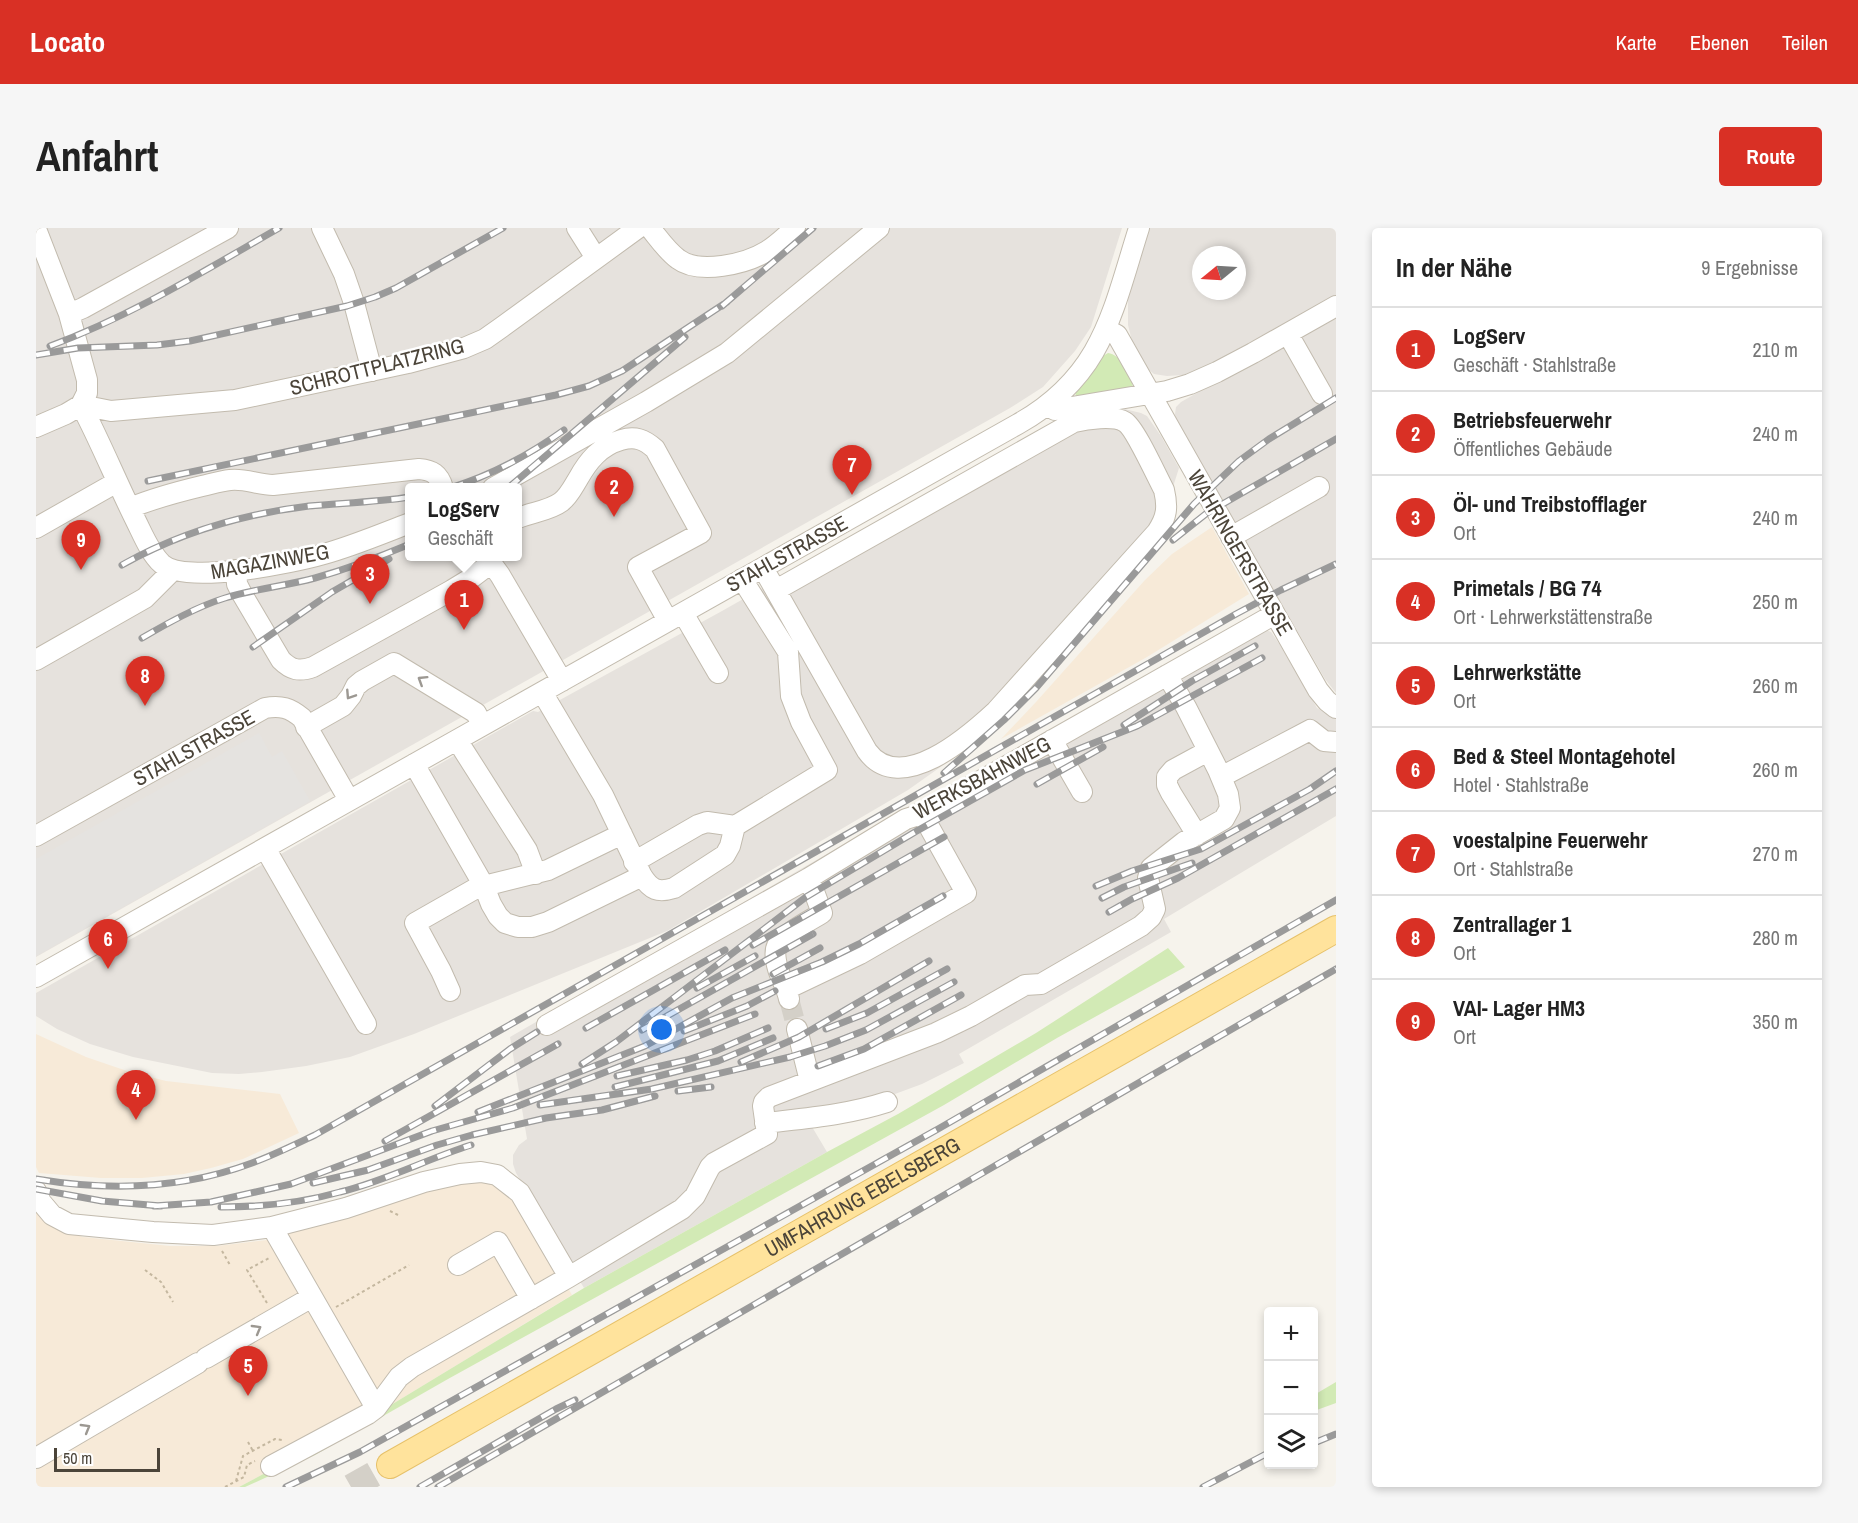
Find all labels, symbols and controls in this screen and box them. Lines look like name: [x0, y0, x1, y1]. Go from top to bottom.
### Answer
text: Locato: [30, 23, 105, 61]
text: Karte: [1616, 28, 1657, 57]
text: Ebenen: [1690, 28, 1749, 57]
text: Teilen: [1782, 28, 1828, 57]
button: Route: [1719, 127, 1822, 186]
text: Anfahrt: [36, 128, 158, 184]
north arrow: [1192, 246, 1246, 300]
text: In der Nähe: [1396, 250, 1512, 285]
text: 9 Ergebnisse: [1701, 254, 1798, 281]
text: LogServ: [1453, 321, 1525, 351]
street label: SCHROTTPLATZRING: [287, 331, 467, 402]
text: 1: [1411, 336, 1420, 363]
text: 210 m: [1752, 336, 1798, 363]
text: Geschäft · Stahlstraße: [1453, 351, 1616, 378]
text: Betriebsfeuerwehr: [1453, 405, 1611, 435]
text: 2: [1411, 420, 1420, 447]
text: 240 m: [1752, 420, 1798, 447]
text: Öffentliches Gebäude: [1453, 435, 1612, 462]
pin: 7: [832, 446, 872, 495]
street label: WAHRINGERSTRASSE: [1181, 465, 1300, 641]
pin: 2: [594, 468, 634, 517]
popup: [405, 483, 522, 561]
text: Öl- und Treibstofflager: [1453, 489, 1646, 519]
text: LogServ: [427, 494, 500, 524]
text: 3: [1411, 504, 1420, 531]
text: 240 m: [1752, 504, 1798, 531]
street label: STAHLSTRASSE: [721, 508, 853, 599]
text: Ort: [1453, 519, 1476, 546]
pin: 9: [62, 520, 100, 570]
text: Geschäft: [427, 524, 493, 551]
street label: MAGAZINWEG: [208, 537, 331, 586]
pin: 3: [350, 554, 390, 604]
text: Primetals / BG 74: [1453, 573, 1601, 603]
pin: 1: [444, 580, 484, 630]
text: 4: [1411, 588, 1420, 615]
text: 250 m: [1752, 588, 1798, 615]
text: Ort · Lehrwerkstättenstraße: [1453, 603, 1653, 630]
pin: 8: [126, 656, 164, 706]
text: Lehrwerkstätte: [1453, 657, 1581, 687]
text: 5: [1411, 672, 1420, 699]
text: 260 m: [1752, 672, 1798, 699]
one-way arrow: [418, 676, 428, 688]
text: Ort: [1453, 687, 1476, 714]
one-way arrow: [346, 689, 358, 699]
street label: STAHLSTRASSE: [128, 702, 260, 793]
street label: WERKSBAHNWEG: [908, 729, 1056, 826]
text: Bed & Steel Montagehotel: [1453, 741, 1676, 771]
text: 6: [1411, 756, 1420, 783]
text: 260 m: [1752, 756, 1798, 783]
text: Hotel · Stahlstraße: [1453, 771, 1589, 798]
text: voestalpine Feuerwehr: [1453, 825, 1648, 855]
text: 7: [1411, 840, 1420, 867]
text: 270 m: [1752, 840, 1798, 867]
text: Ort · Stahlstraße: [1453, 855, 1573, 882]
text: Zentrallager 1: [1453, 909, 1571, 939]
pin: 6: [88, 920, 128, 969]
text: 8: [1411, 924, 1420, 951]
text: 280 m: [1752, 924, 1798, 951]
text: Ort: [1453, 939, 1476, 966]
text: VAI- Lager HM3: [1453, 993, 1585, 1023]
text: 9: [1411, 1008, 1420, 1035]
text: 350 m: [1752, 1008, 1798, 1035]
your location: [647, 1015, 676, 1044]
text: Ort: [1453, 1023, 1476, 1050]
pin: 4: [116, 1070, 156, 1120]
street label: UMFAHRUNG EBELSBERG: [759, 1130, 965, 1264]
map controls: [1264, 1307, 1318, 1469]
button: +: [1264, 1307, 1318, 1361]
one-way arrow: [250, 1325, 261, 1336]
pin: 5: [228, 1346, 268, 1396]
button: −: [1264, 1361, 1318, 1415]
button: layers: [1264, 1415, 1318, 1469]
one-way arrow: [80, 1424, 91, 1435]
scale bar: [54, 1445, 160, 1472]
text: 50 m: [63, 1447, 92, 1469]

